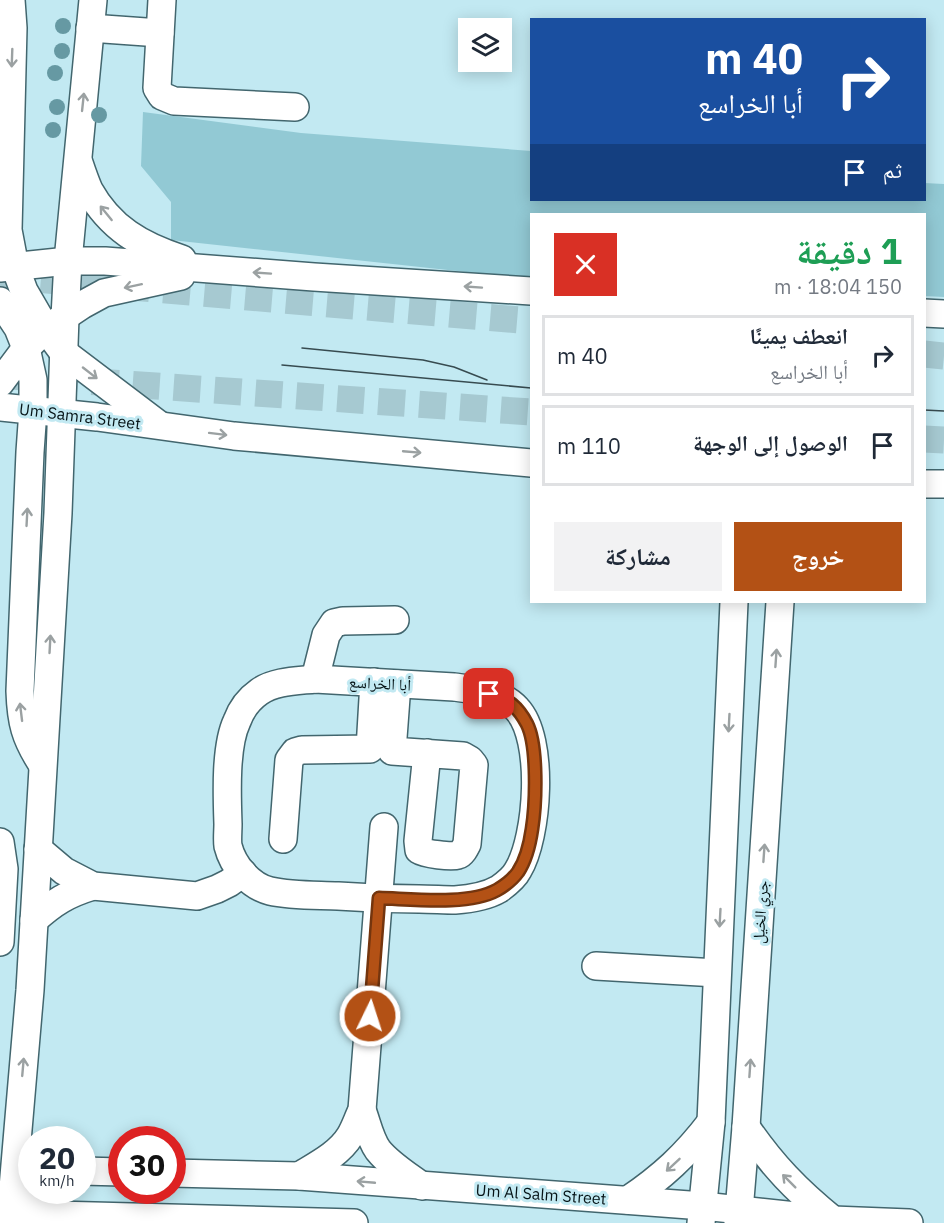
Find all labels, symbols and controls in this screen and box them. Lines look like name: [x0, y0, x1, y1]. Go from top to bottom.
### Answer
map controls: [458, 18, 512, 72]
button: layers: [458, 18, 512, 72]
text: 40 m: [705, 31, 803, 86]
icon: right: [824, 42, 902, 120]
one-way arrow: [6, 48, 17, 68]
text: أبا الخراسع: [698, 85, 803, 120]
one-way arrow: [78, 93, 89, 113]
text: ثم: [883, 155, 902, 184]
icon: arrive: [838, 156, 871, 189]
one-way arrow: [99, 206, 113, 221]
text: 1 دقيقة: [796, 227, 902, 274]
button: close: [554, 233, 617, 296]
one-way arrow: [253, 268, 273, 279]
text: 150 m · 18:04: [774, 273, 902, 300]
one-way arrow: [124, 281, 144, 292]
one-way arrow: [463, 281, 483, 292]
text: انعطف يمينًا: [750, 321, 848, 350]
icon: right: [866, 339, 899, 372]
text: 40 m: [557, 341, 608, 370]
text: أبا الخراسع: [770, 358, 848, 385]
one-way arrow: [82, 367, 98, 380]
street label: Um Samra Street: [18, 399, 142, 433]
text: الوصول إلى الوجهة: [693, 428, 848, 457]
one-way arrow: [207, 429, 227, 440]
icon: arrive: [866, 429, 899, 462]
text: 110 m: [557, 431, 621, 460]
one-way arrow: [401, 447, 421, 458]
one-way arrow: [22, 507, 33, 527]
button: مشاركة: [554, 522, 722, 591]
button: خروج: [734, 522, 902, 591]
one-way arrow: [45, 634, 56, 654]
one-way arrow: [771, 649, 782, 668]
pin: [463, 668, 514, 719]
street label: أبا الخراسع: [348, 671, 412, 696]
icon: arrive: [472, 677, 505, 710]
one-way arrow: [16, 702, 27, 722]
one-way arrow: [723, 712, 734, 732]
one-way arrow: [758, 843, 769, 863]
street label: جري الخيل: [748, 880, 775, 945]
one-way arrow: [714, 907, 725, 927]
position arrow: [338, 984, 402, 1048]
one-way arrow: [18, 1058, 29, 1078]
one-way arrow: [744, 1059, 755, 1079]
speed limit sign: 30: [108, 1126, 186, 1204]
text: 20: [39, 1138, 75, 1177]
one-way arrow: [666, 1158, 681, 1172]
text: km/h: [39, 1171, 75, 1190]
one-way arrow: [782, 1174, 797, 1189]
one-way arrow: [357, 1176, 377, 1187]
street label: Um Al Salm Street: [475, 1179, 607, 1209]

